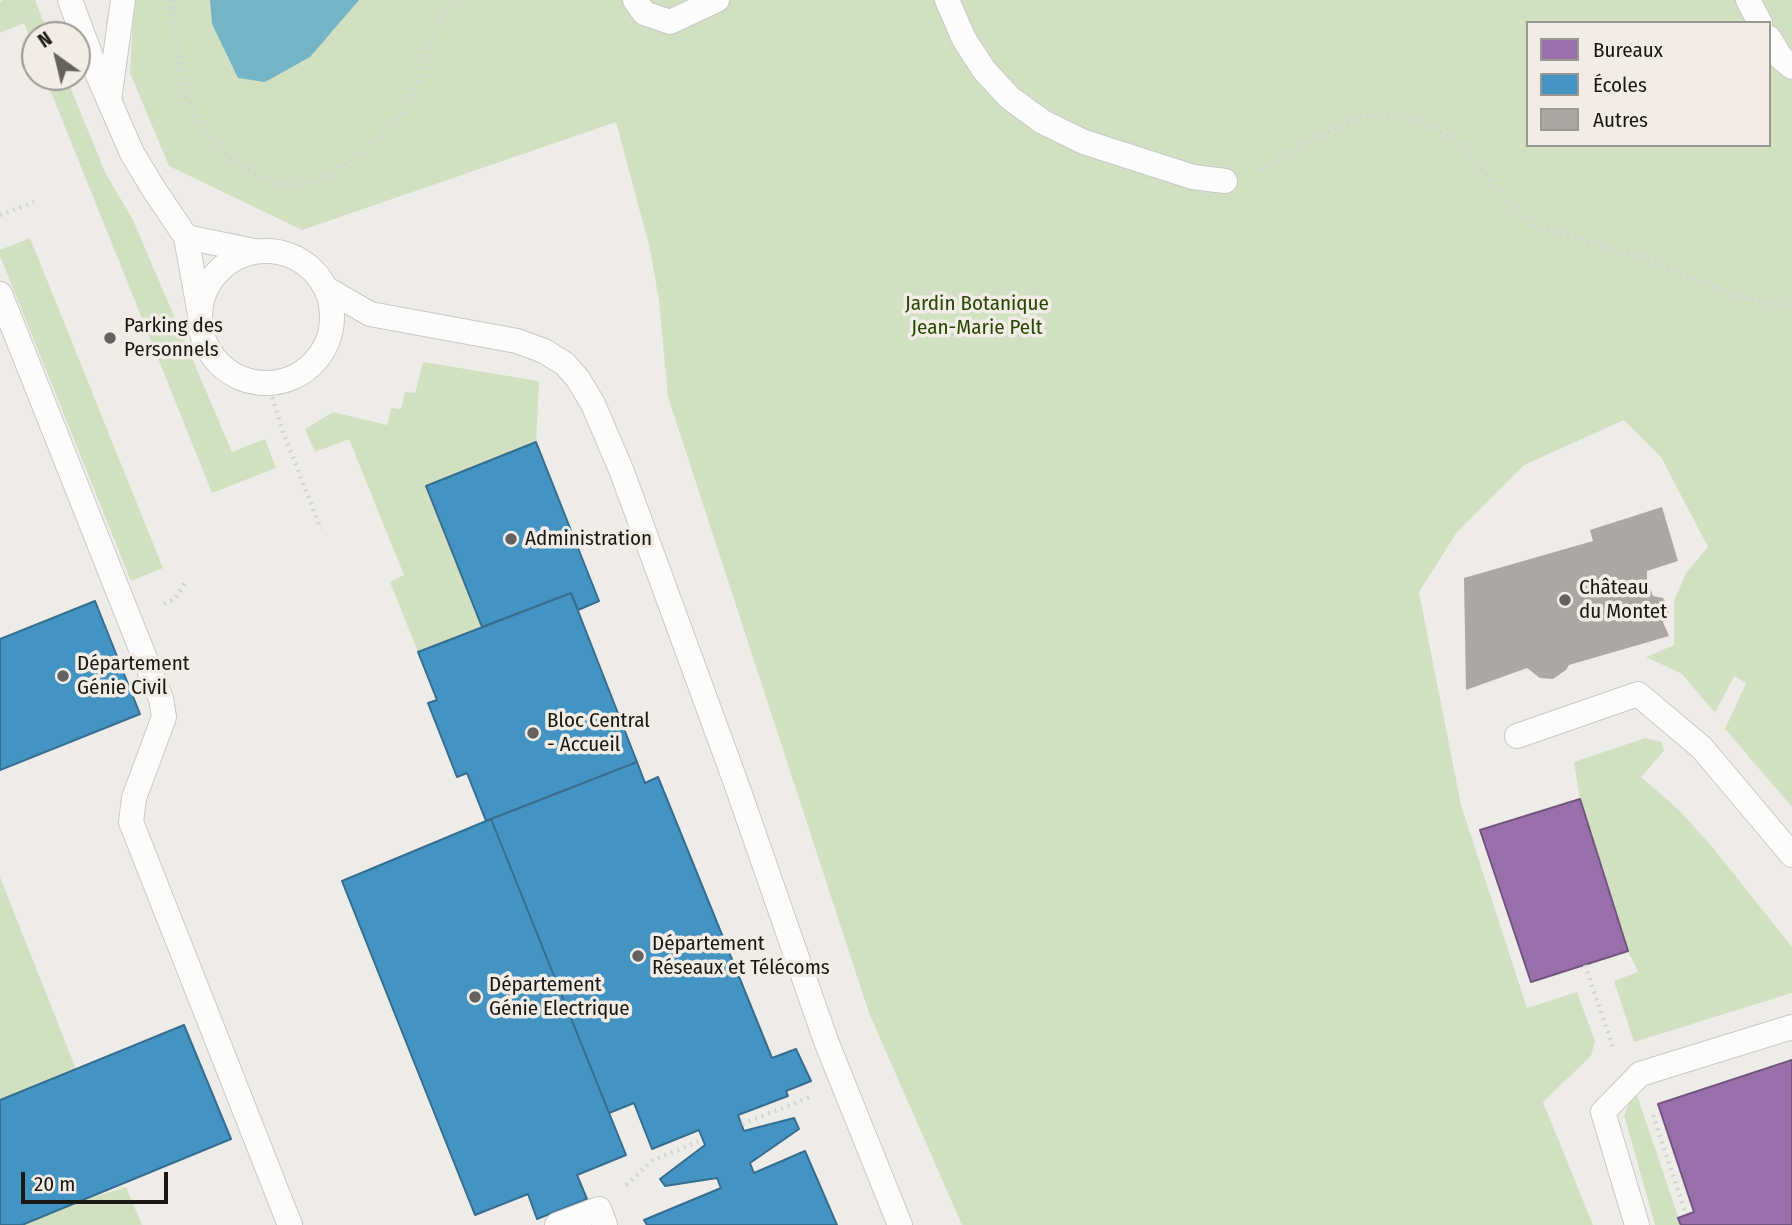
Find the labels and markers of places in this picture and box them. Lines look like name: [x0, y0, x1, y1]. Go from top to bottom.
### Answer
place label: Parking des Personnels: [124, 313, 223, 363]
marker: Parking des Personnels: [102, 330, 118, 346]
place label: Administration: [525, 526, 652, 552]
marker: Administration: [503, 531, 519, 547]
place label: Château du Montet: [1579, 575, 1667, 625]
marker: Château du Montet: [1557, 592, 1573, 608]
place label: Département Génie Civil: [77, 651, 190, 701]
marker: Département Génie Civil: [55, 668, 71, 684]
place label: Bloc Central - Accueil: [547, 708, 650, 758]
marker: Bloc Central - Accueil: [525, 725, 541, 741]
place label: Département Réseaux et Télécoms: [652, 931, 830, 981]
marker: Département Réseaux et Télécoms: [630, 948, 646, 964]
place label: Département Génie Electrique: [489, 972, 630, 1022]
marker: Département Génie Electrique: [467, 989, 483, 1005]

